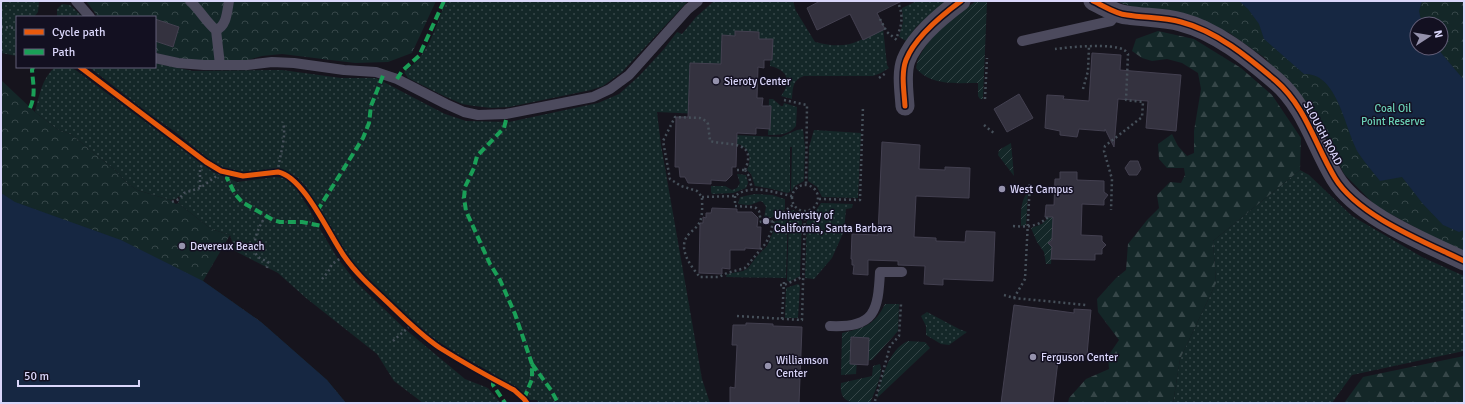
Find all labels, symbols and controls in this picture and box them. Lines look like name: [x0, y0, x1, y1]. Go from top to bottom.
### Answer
legend: [16, 16, 156, 68]
north arrow: [1409, 16, 1449, 56]
text: Cycle path: [52, 25, 105, 40]
text: N: [1431, 29, 1445, 39]
text: Path: [52, 45, 75, 60]
place label: Sieroty Center: [724, 75, 791, 88]
marker: Sieroty Center: [711, 76, 721, 86]
street label: SLOUGH ROAD: [1300, 99, 1345, 167]
park label: Coal Oil Point Reserve: [1361, 102, 1425, 128]
place label: West Campus: [1010, 183, 1073, 196]
marker: West Campus: [997, 184, 1007, 194]
place label: University of California, Santa Barbara: [774, 209, 893, 235]
marker: University of California, Santa Barbara: [761, 216, 771, 226]
place label: Devereux Beach: [190, 240, 265, 253]
marker: Devereux Beach: [177, 241, 187, 251]
place label: Ferguson Center: [1041, 351, 1118, 364]
marker: Ferguson Center: [1028, 352, 1038, 362]
place label: Williamson Center: [776, 354, 828, 380]
marker: Williamson Center: [763, 361, 773, 371]
scale bar: [18, 362, 139, 388]
text: 50 m: [24, 369, 49, 384]

